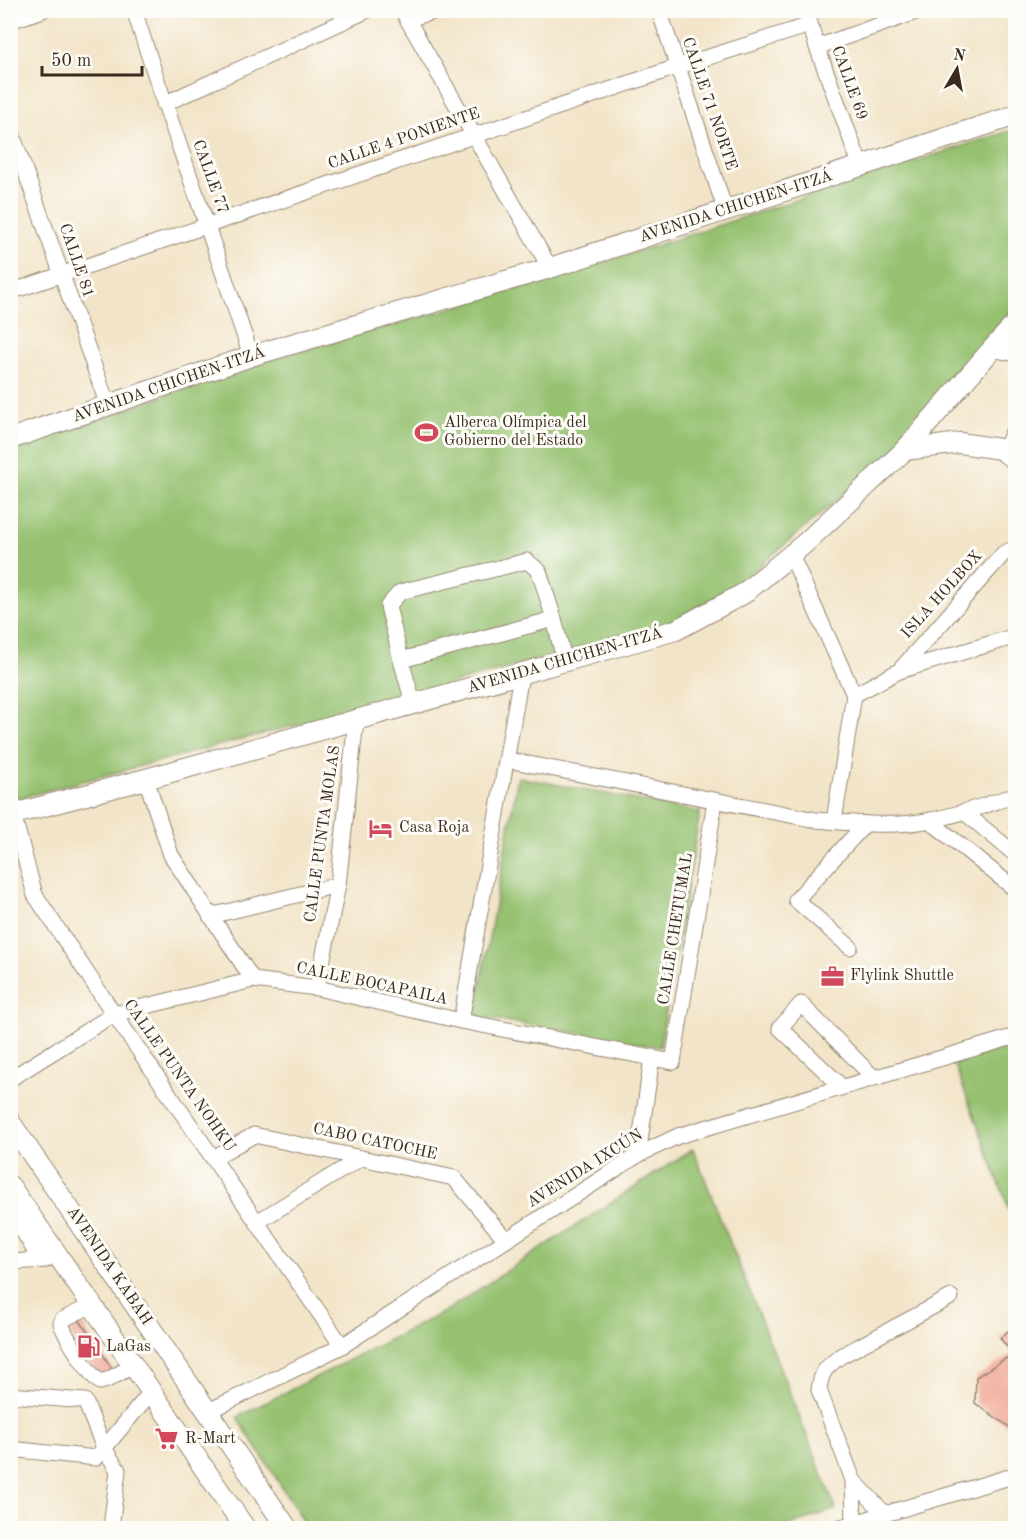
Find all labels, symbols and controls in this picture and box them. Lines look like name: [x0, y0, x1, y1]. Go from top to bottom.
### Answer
street label: CALLE 71 NORTE: [679, 35, 739, 173]
scale bar: [42, 39, 142, 77]
north arrow: [927, 39, 987, 99]
street label: CALLE 69: [828, 44, 870, 122]
text: N: [952, 47, 967, 65]
text: 50 m: [51, 52, 91, 70]
street label: CALLE 4 PONIENTE: [326, 105, 482, 173]
street label: CALLE 77: [189, 138, 231, 216]
street label: AVENIDA CHICHEN-ITZÁ: [636, 164, 835, 246]
street label: CALLE 81: [56, 222, 96, 300]
street label: AVENIDA CHICHEN-ITZÁ: [69, 341, 267, 426]
place label: Alberca Olímpica del Gobierno del Estado: [444, 415, 587, 449]
sports icon: Alberca Olímpica del Gobierno del Estado: [413, 419, 439, 445]
street label: ISLA HOLBOX: [899, 548, 985, 642]
street label: AVENIDA CHICHEN-ITZÁ: [464, 622, 664, 697]
street label: CALLE PUNTA MOLAS: [303, 744, 343, 924]
hotel icon: Casa Roja: [368, 815, 394, 841]
place label: Casa Roja: [399, 820, 469, 836]
street label: CALLE CHETUMAL: [656, 852, 696, 1006]
street label: CALLE BOCAPAILA: [295, 960, 449, 1008]
office icon: Flylink Shuttle: [819, 963, 845, 989]
place label: Flylink Shuttle: [850, 968, 954, 984]
street label: CALLE PUNTA NOHKU: [120, 997, 238, 1156]
street label: CABO CATOCHE: [311, 1121, 439, 1163]
street label: AVENIDA IXCÚN: [522, 1123, 646, 1211]
street label: AVENIDA KABAH: [63, 1204, 155, 1328]
fuel station icon: LaGas: [75, 1334, 101, 1360]
place label: LaGas: [106, 1339, 151, 1355]
supermarket icon: R-Mart: [154, 1426, 180, 1452]
place label: R-Mart: [185, 1431, 236, 1447]

